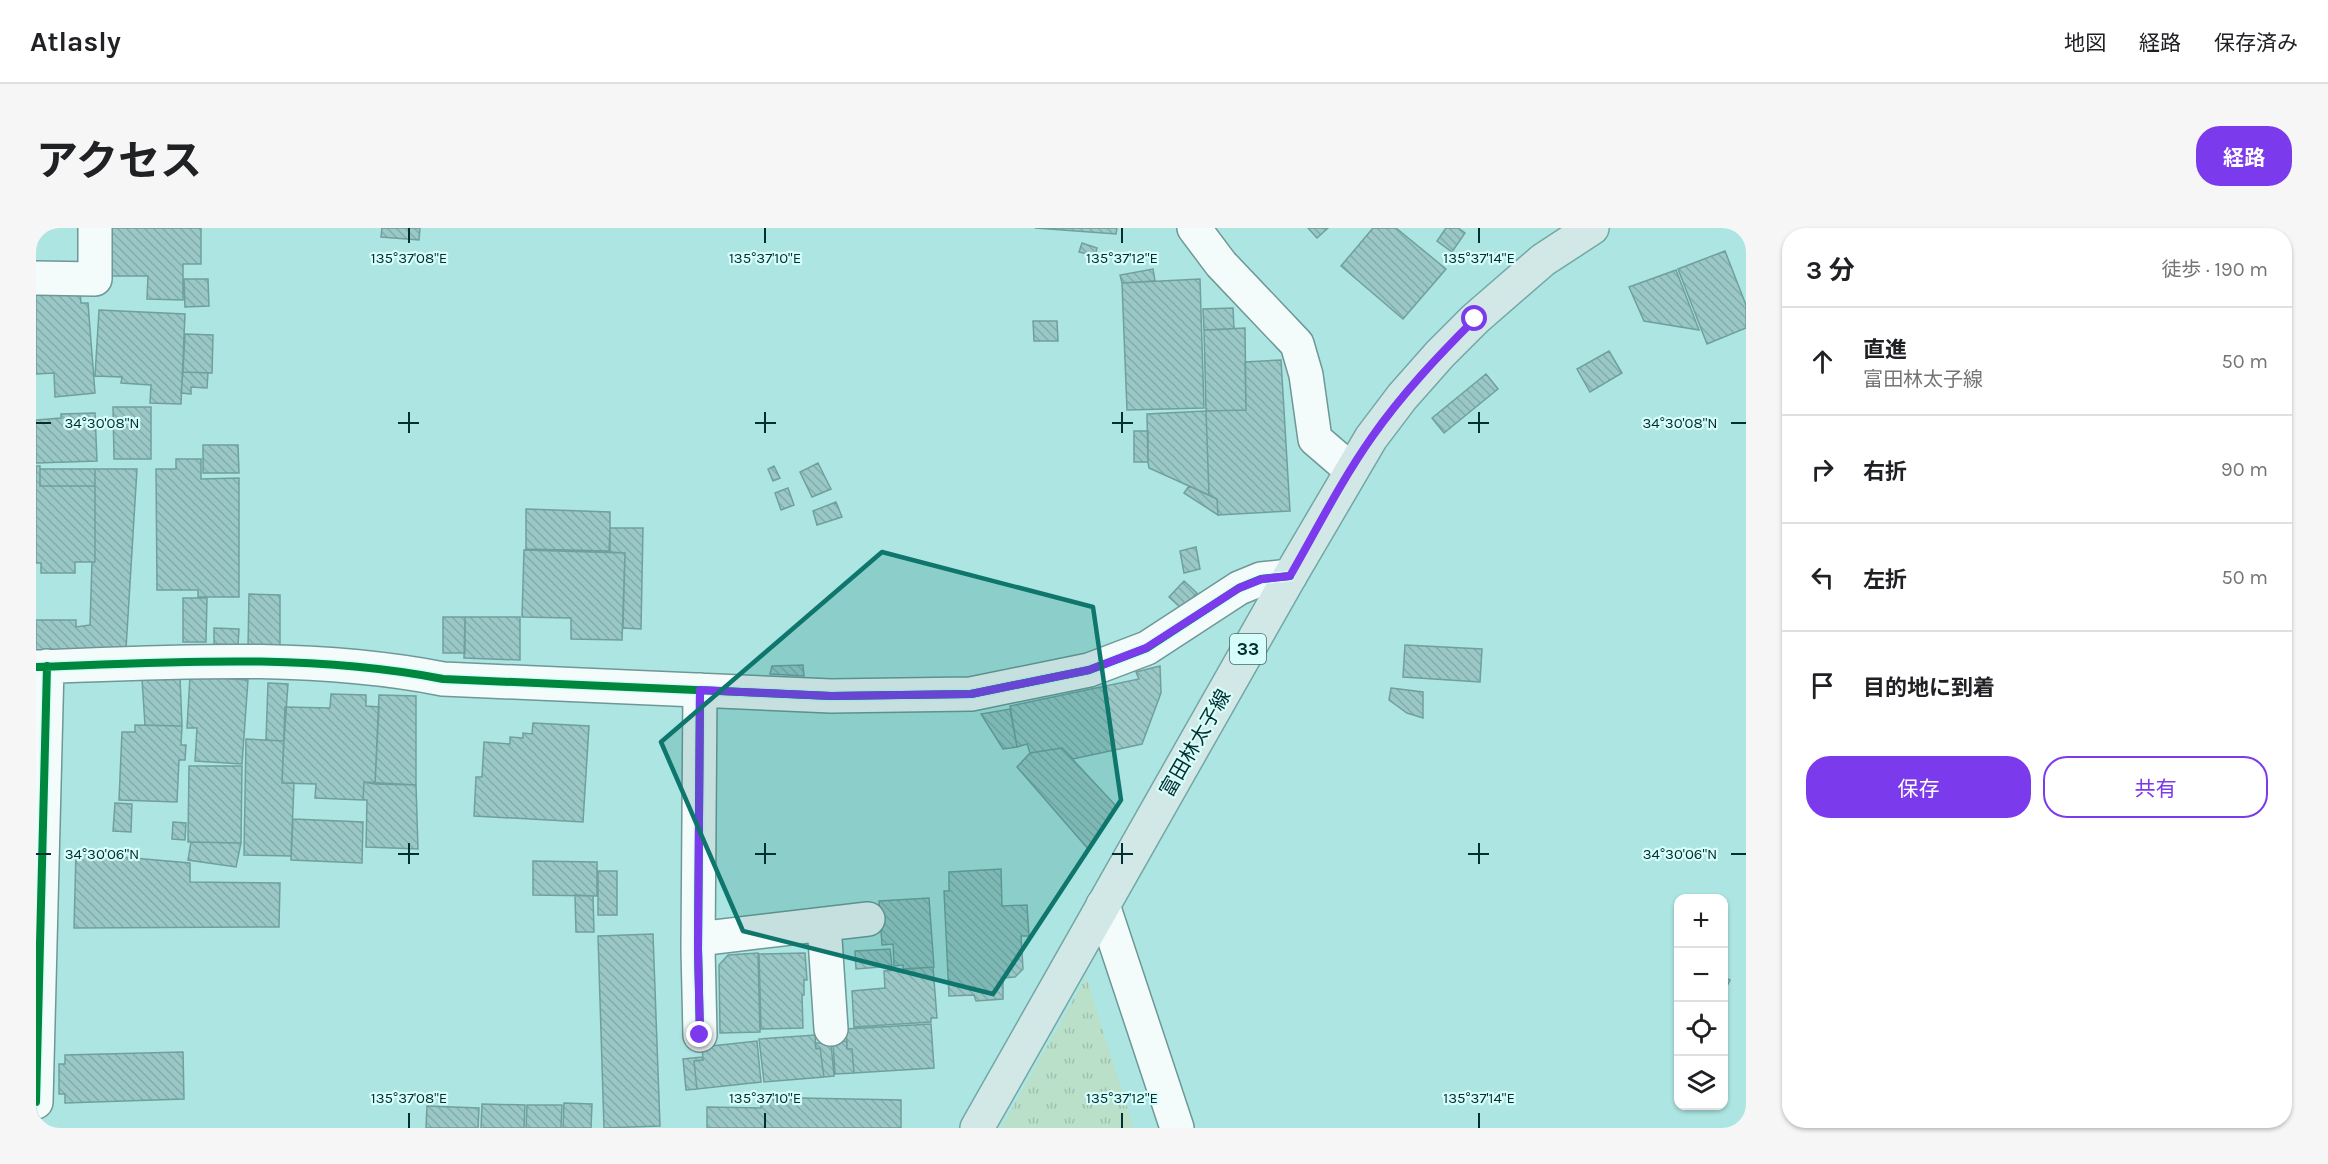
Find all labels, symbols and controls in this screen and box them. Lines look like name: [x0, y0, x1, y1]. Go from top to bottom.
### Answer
text: Atlasly: [30, 25, 121, 58]
text: 地図: [2064, 31, 2106, 55]
text: 経路: [2139, 31, 2181, 55]
text: 保存済み: [2214, 31, 2298, 55]
button: 経路: [2196, 126, 2292, 186]
text: アクセス: [36, 136, 202, 186]
text: 135°37'08"E: [371, 249, 447, 267]
text: 135°37'10"E: [729, 249, 801, 267]
text: 135°37'12"E: [1086, 249, 1158, 267]
text: 135°37'14"E: [1443, 249, 1515, 267]
text: 3 分: [1806, 255, 1855, 286]
text: 徒歩 · 190 m: [2161, 258, 2268, 281]
route start: [1461, 305, 1487, 331]
text: 直進: [1863, 337, 1907, 363]
icon: ahead: [1806, 345, 1839, 378]
text: 50 m: [2221, 350, 2268, 373]
text: 富田林太子線: [1863, 368, 1983, 391]
text: 34°30'08"N: [64, 414, 140, 432]
text: 34°30'08"N: [1642, 414, 1718, 432]
icon: right: [1806, 453, 1839, 486]
text: 90 m: [2221, 458, 2268, 481]
text: 右折: [1863, 459, 1907, 485]
icon: left: [1806, 561, 1839, 594]
text: 50 m: [2221, 566, 2268, 589]
text: 左折: [1863, 567, 1907, 593]
road number: 33: [1230, 634, 1266, 664]
icon: arrive: [1806, 669, 1839, 702]
text: 目的地に到着: [1863, 675, 1995, 701]
street label: 富田林太子線: [1155, 686, 1235, 801]
button: 保存: [1806, 756, 2031, 818]
button: 共有: [2043, 756, 2268, 818]
text: 34°30'06"N: [65, 845, 139, 863]
text: 34°30'06"N: [1643, 845, 1717, 863]
map controls: [1674, 894, 1728, 1110]
button: +: [1674, 894, 1728, 948]
button: −: [1674, 948, 1728, 1002]
button: locate: [1674, 1002, 1728, 1056]
route end: [686, 1021, 712, 1047]
button: layers: [1674, 1056, 1728, 1110]
text: 135°37'08"E: [371, 1089, 447, 1107]
text: 135°37'10"E: [729, 1089, 801, 1107]
text: 135°37'12"E: [1086, 1089, 1158, 1107]
text: 135°37'14"E: [1443, 1089, 1515, 1107]

